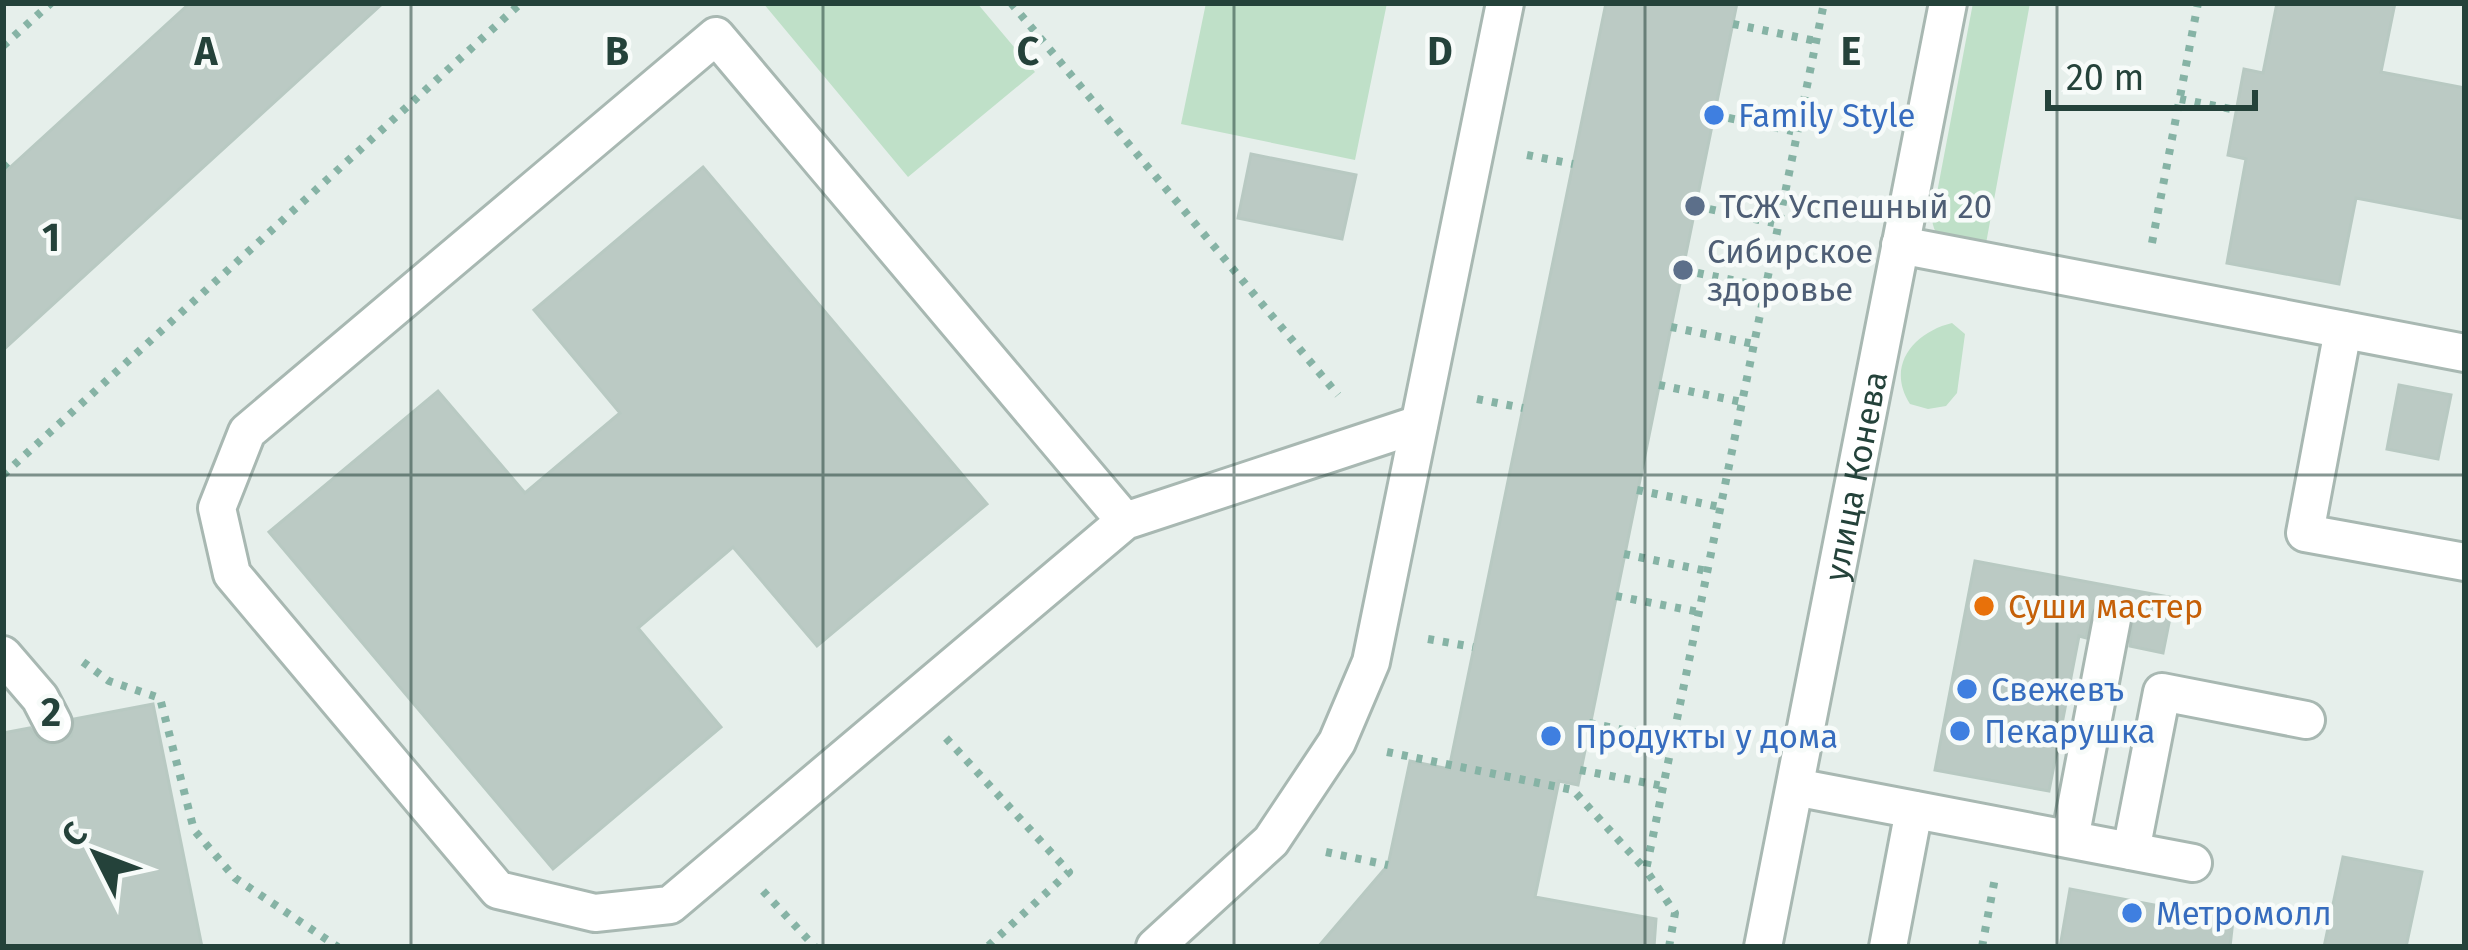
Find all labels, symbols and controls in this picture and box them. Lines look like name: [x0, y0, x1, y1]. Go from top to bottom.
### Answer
text: A: [193, 29, 218, 75]
text: B: [605, 29, 629, 75]
text: C: [1017, 29, 1040, 75]
text: D: [1427, 29, 1453, 75]
text: E: [1841, 29, 1861, 75]
scale bar: [2048, 36, 2255, 110]
text: 20 m: [2066, 56, 2144, 100]
place label: Family Style: [1738, 96, 1916, 136]
marker: Family Style: [1701, 102, 1727, 128]
place label: ТСЖ Успешный 20: [1719, 187, 1992, 227]
marker: ТСЖ Успешный 20: [1682, 193, 1708, 219]
text: 1: [42, 215, 60, 261]
place label: Сибирское здоровье: [1707, 232, 1873, 310]
marker: Сибирское здоровье: [1670, 257, 1696, 283]
street label: улица Конева: [1816, 368, 1896, 584]
place label: Суши мастер: [2008, 587, 2203, 627]
marker: Суши мастер: [1971, 593, 1997, 619]
place label: Свежевъ: [1991, 670, 2124, 710]
marker: Свежевъ: [1954, 676, 1980, 702]
text: 2: [41, 690, 61, 736]
place label: Пекарушка: [1984, 712, 2155, 752]
place label: Продукты у дома: [1575, 717, 1838, 757]
marker: Пекарушка: [1947, 718, 1973, 744]
marker: Продукты у дома: [1538, 723, 1564, 749]
north arrow: [36, 794, 156, 914]
text: С: [53, 814, 96, 855]
place label: Метромолл: [2156, 894, 2332, 934]
marker: Метромолл: [2119, 900, 2145, 926]

